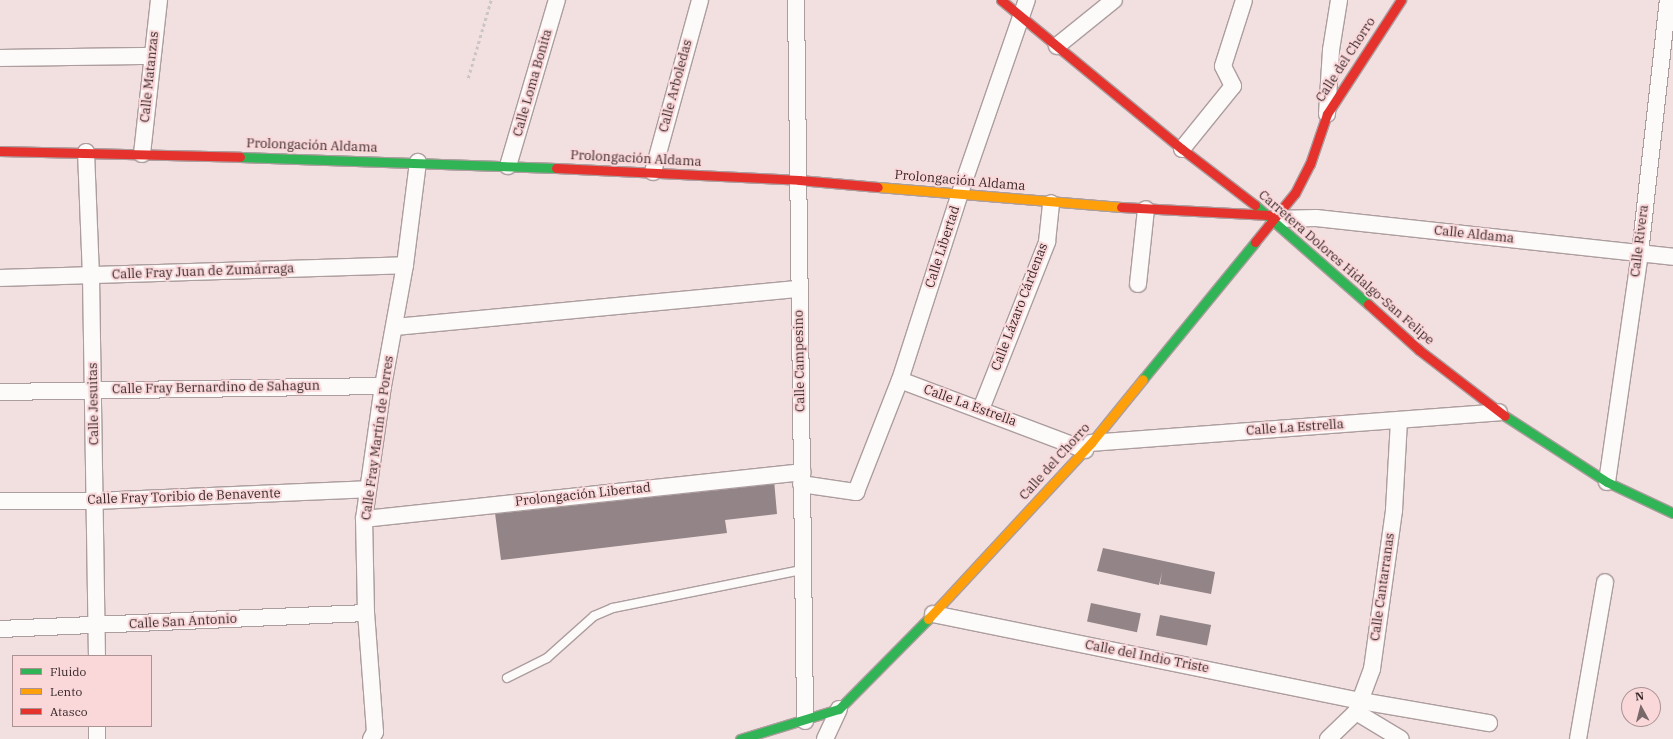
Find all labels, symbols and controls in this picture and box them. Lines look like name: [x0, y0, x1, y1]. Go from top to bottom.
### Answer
street label: Calle del Chorro: [1313, 15, 1379, 105]
street label: Calle Loma Bonita: [510, 28, 556, 138]
street label: Calle Matanzas: [137, 31, 163, 123]
street label: Calle Arboledas: [656, 38, 696, 134]
street label: Prolongación Aldama: [246, 136, 378, 156]
street label: Prolongación Aldama: [570, 148, 702, 170]
street label: Prolongación Aldama: [894, 168, 1026, 194]
street label: Carretera Dolores Hidalgo-San Felipe: [1255, 187, 1437, 349]
street label: Calle Libertad: [922, 204, 964, 290]
street label: Calle Rivera: [1628, 204, 1652, 278]
street label: Calle Aldama: [1433, 223, 1515, 247]
street label: Calle Lázaro Cárdenas: [988, 241, 1052, 373]
street label: Calle Fray Juan de Zumárraga: [112, 261, 294, 283]
street label: Calle Campesino: [791, 310, 809, 412]
street label: Calle Fray Martín de Porres: [359, 355, 397, 521]
street label: Calle Jesuitas: [85, 363, 103, 445]
street label: Calle Fray Bernardino de Sahagun: [112, 378, 320, 398]
street label: Calle La Estrella: [921, 382, 1019, 430]
street label: Calle La Estrella: [1246, 417, 1344, 439]
street label: Calle del Chorro: [1017, 420, 1093, 504]
street label: Prolongación Libertad: [514, 480, 652, 510]
street label: Calle Fray Toribio de Benavente: [87, 486, 281, 508]
street label: Calle Cantarranas: [1368, 532, 1398, 642]
street label: Calle San Antonio: [129, 611, 237, 633]
street label: Calle del Indio Triste: [1084, 637, 1210, 677]
legend: [12, 655, 152, 727]
text: Fluido: [50, 664, 86, 679]
text: Lento: [50, 684, 82, 699]
north arrow: [1621, 687, 1661, 727]
text: N: [1634, 689, 1645, 704]
text: Atasco: [50, 704, 88, 719]

